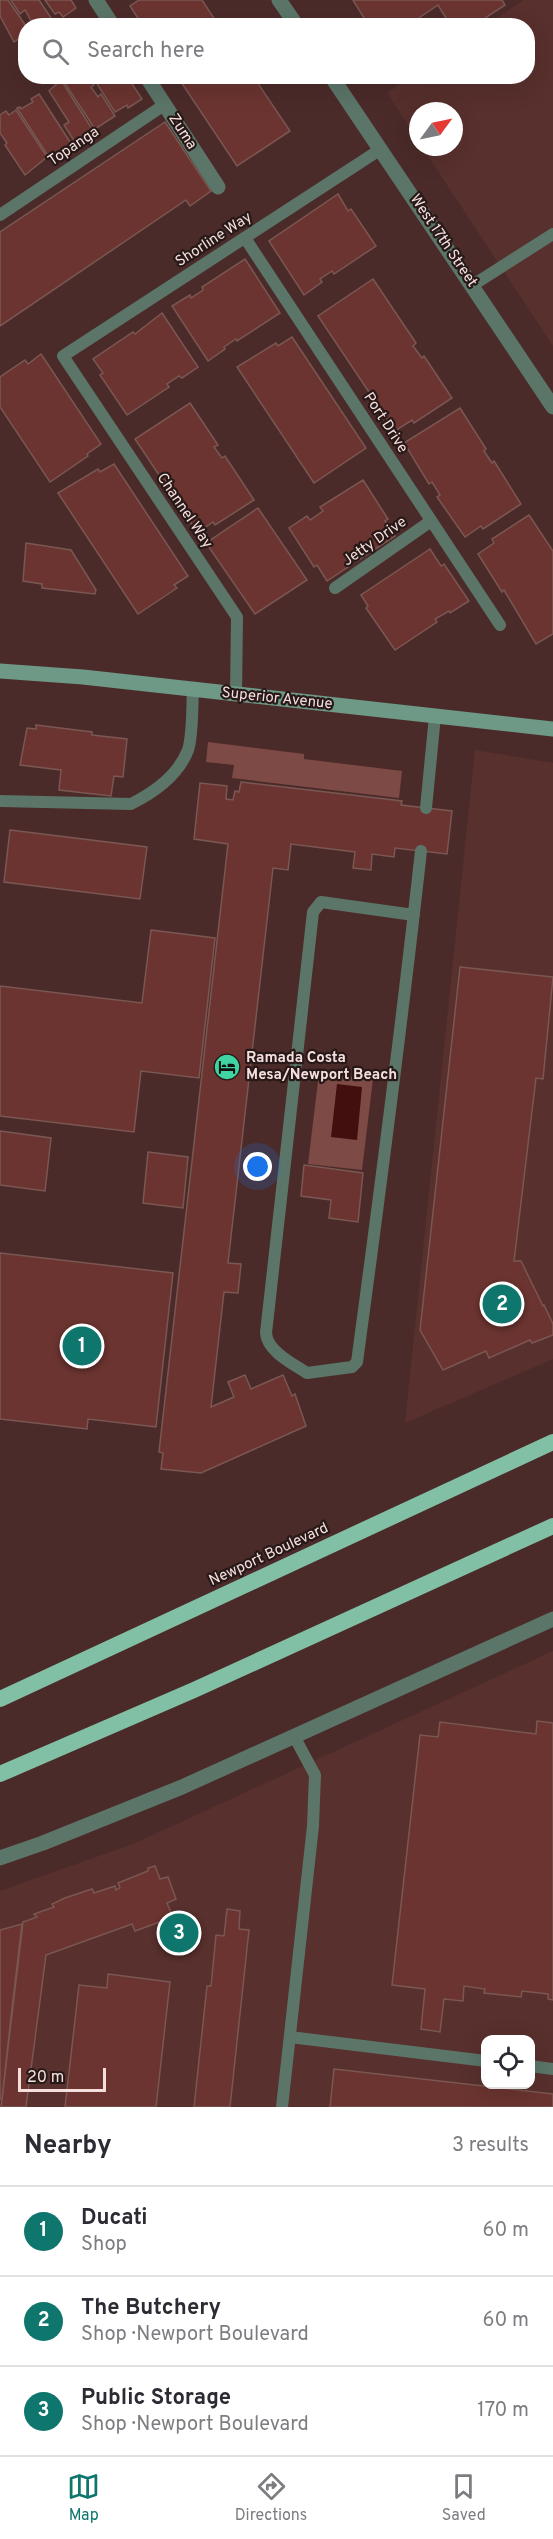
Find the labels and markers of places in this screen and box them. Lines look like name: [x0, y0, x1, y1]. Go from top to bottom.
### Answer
place label: Ramada Costa Mesa/Newport Beach: [246, 1049, 397, 1085]
hotel icon: Ramada Costa Mesa/Newport Beach: [212, 1052, 242, 1082]
pin: 2: [482, 1282, 522, 1326]
pin: 1: [62, 1324, 101, 1368]
pin: 3: [160, 1910, 198, 1956]

